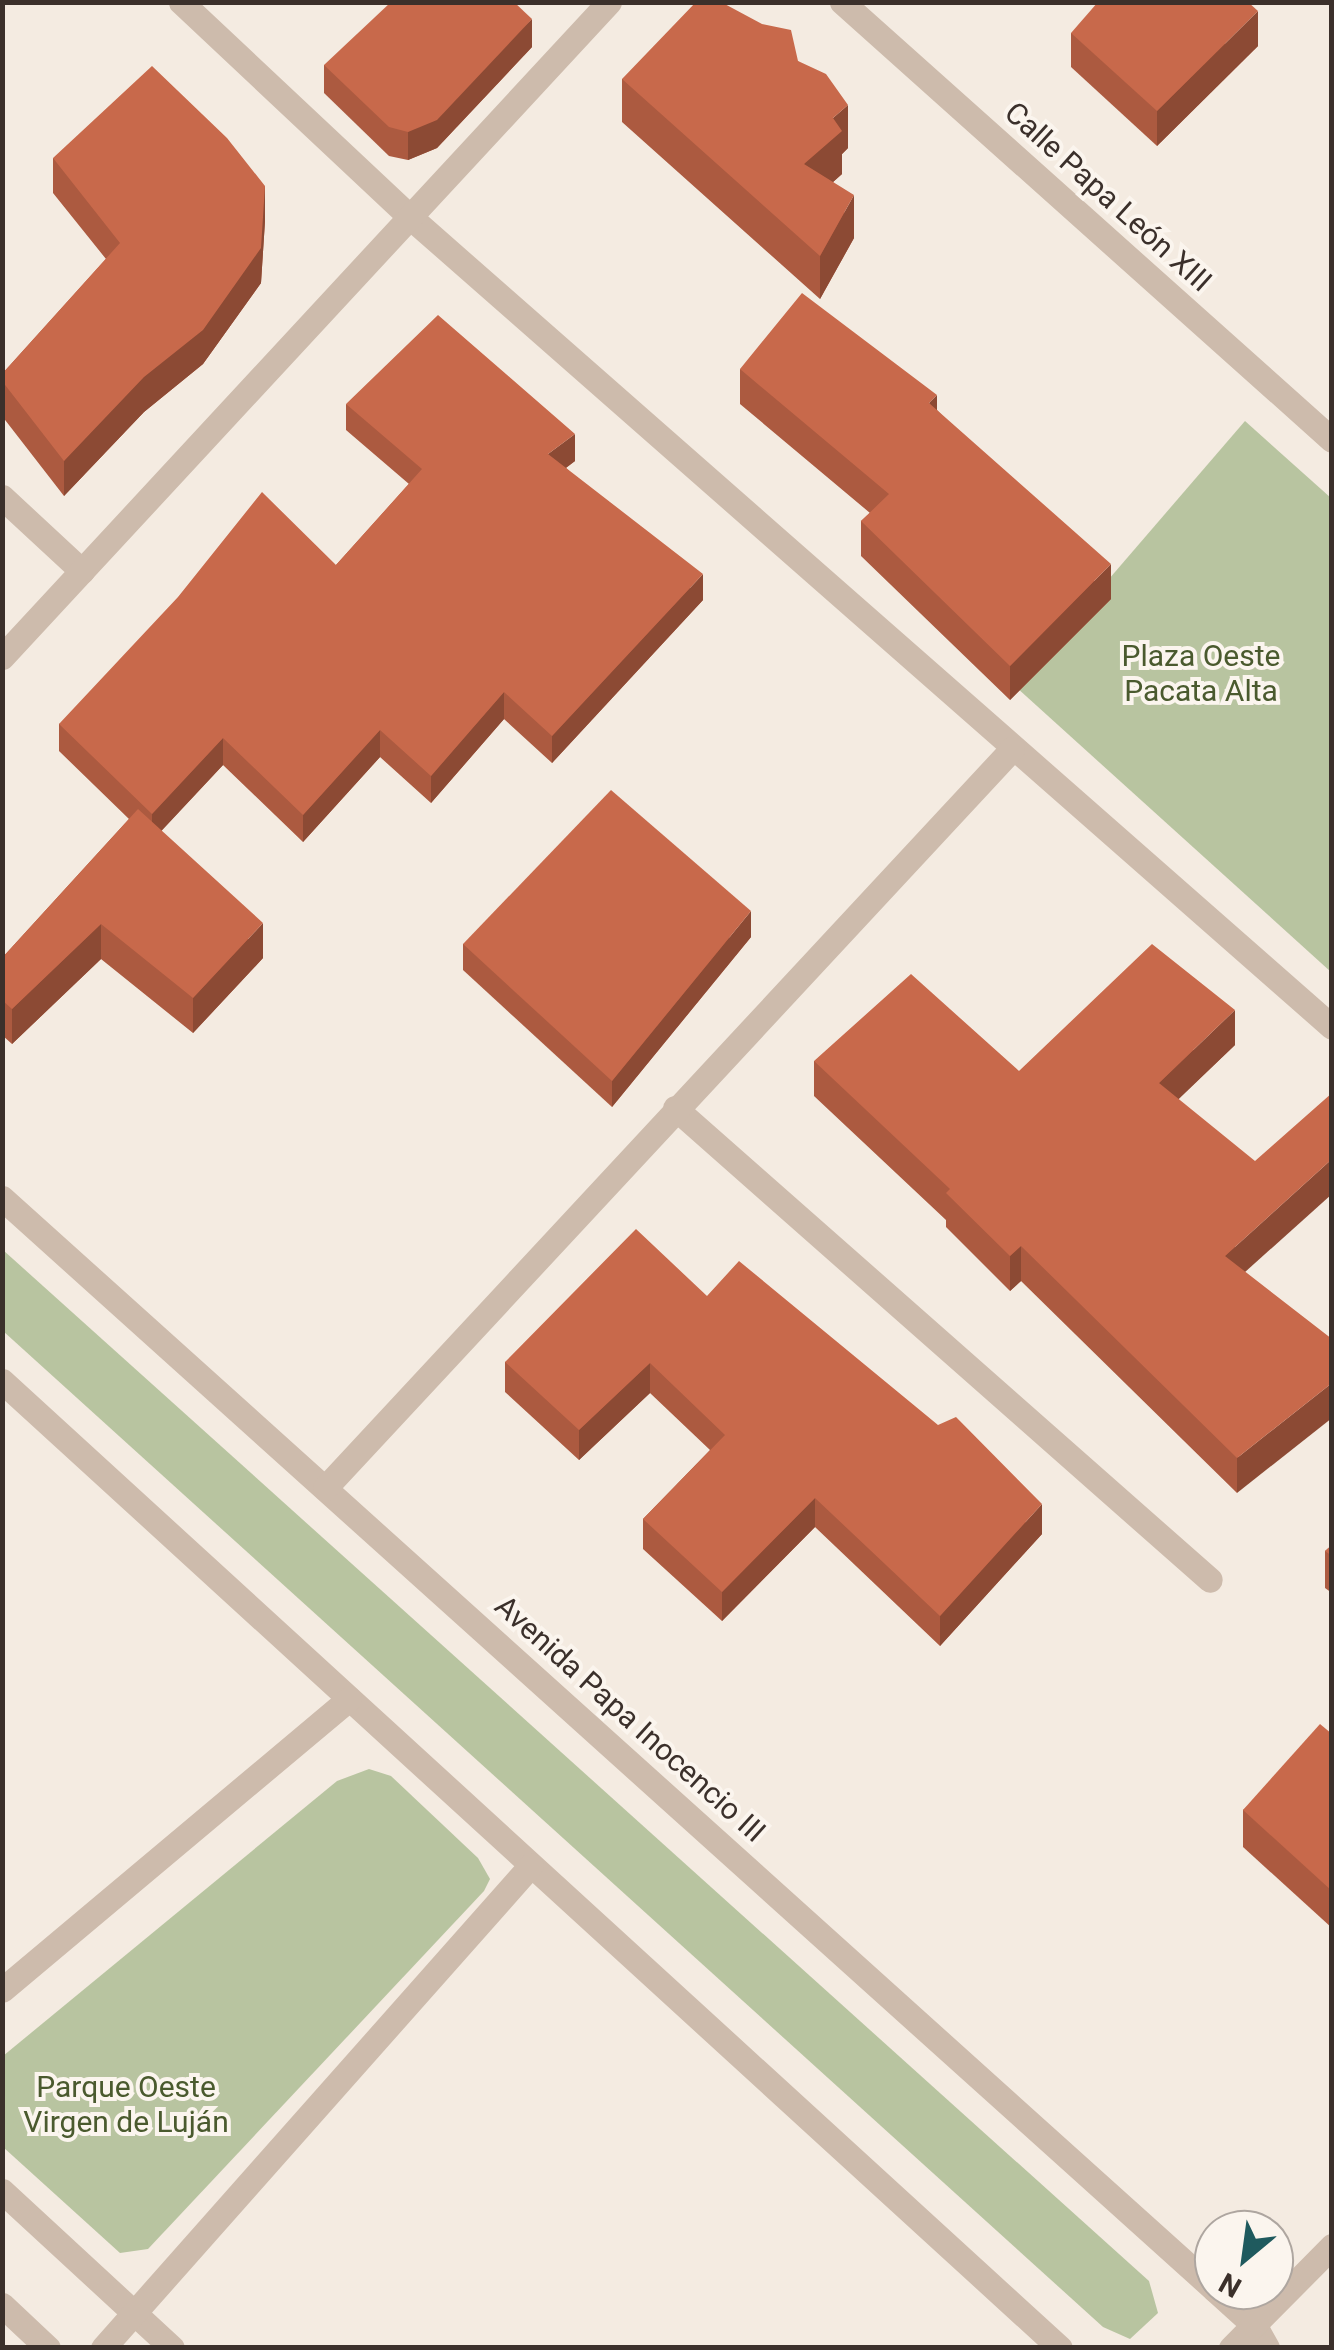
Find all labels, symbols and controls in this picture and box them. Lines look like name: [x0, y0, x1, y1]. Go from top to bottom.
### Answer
street label: Calle Papa León XIII: [997, 95, 1219, 299]
park label: Plaza Oeste Pacata Alta: [1122, 638, 1280, 708]
street label: Avenida Papa Inocencio III: [487, 1588, 773, 1850]
park label: Parque Oeste Virgen de Luján: [23, 2069, 229, 2140]
north arrow: [1194, 2210, 1294, 2310]
text: N: [1214, 2266, 1247, 2304]

